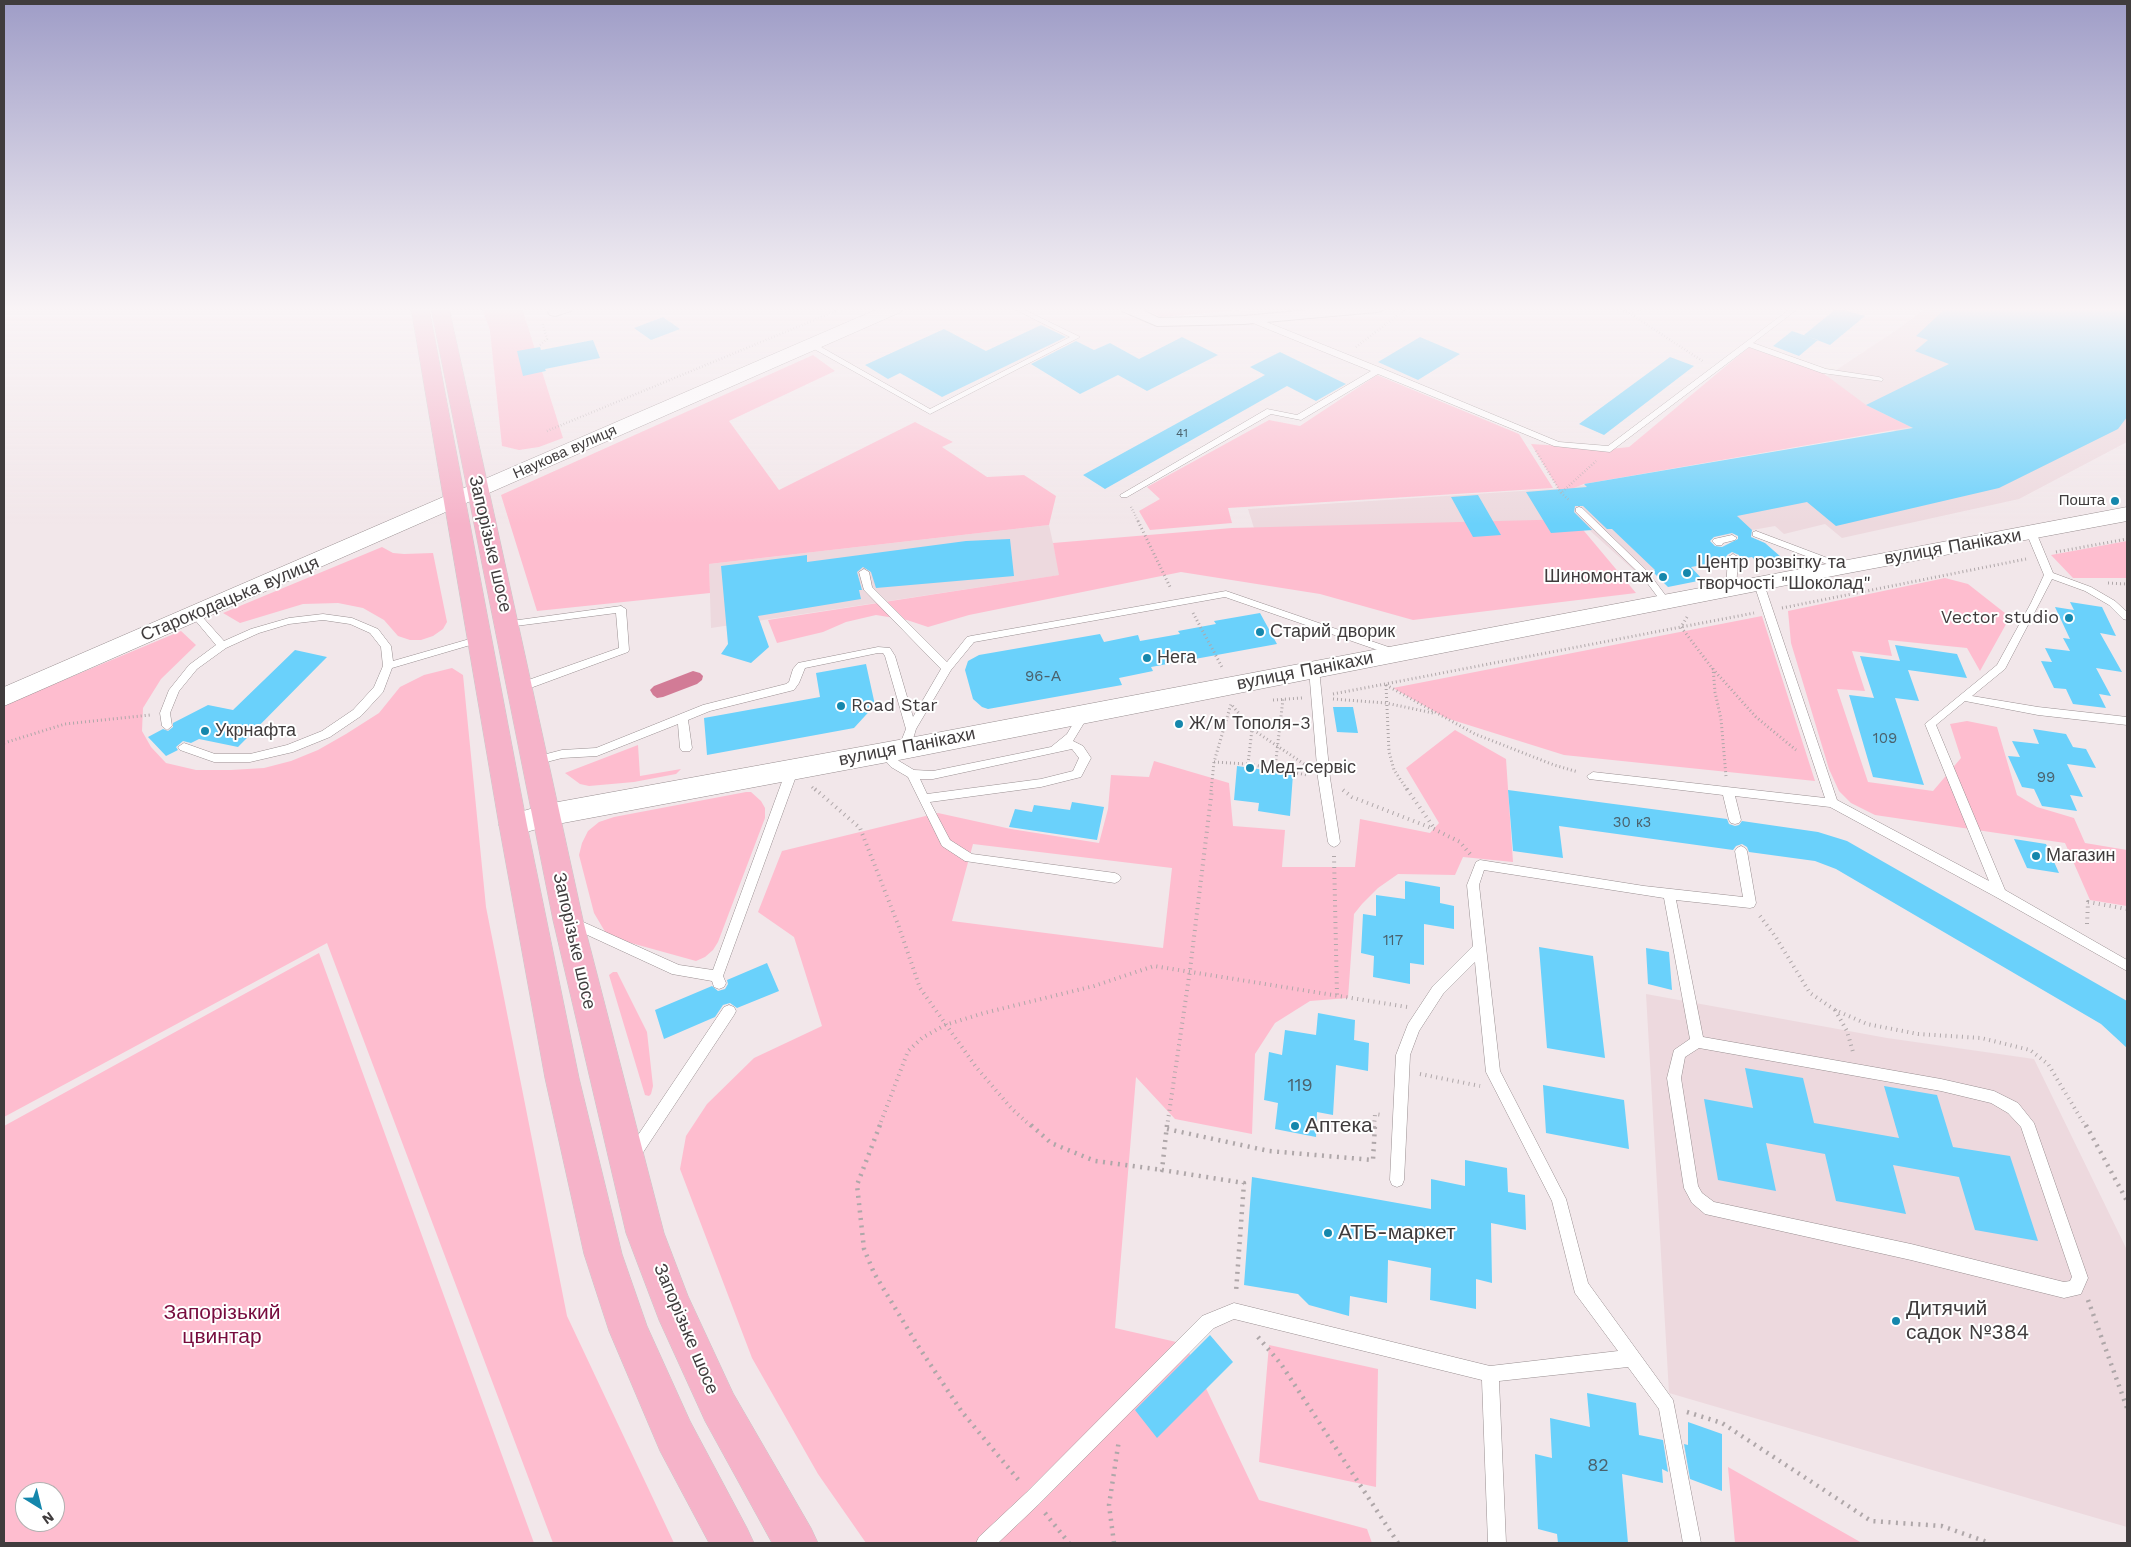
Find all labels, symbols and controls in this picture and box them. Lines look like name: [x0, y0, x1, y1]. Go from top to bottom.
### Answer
street label: Наукова вулиця: [510, 421, 620, 483]
house number: 41: [1176, 426, 1188, 440]
street label: Запорізьке шосе: [464, 473, 516, 615]
place label: Пошта: [2059, 492, 2105, 510]
marker: Пошта: [2109, 495, 2121, 507]
street label: вулиця Панікахи: [1883, 524, 2023, 570]
street label: Старокодацька вулиця: [138, 552, 322, 646]
place label: Центр розвітку та творчості "Шоколад": [1697, 552, 1871, 594]
place label: Шиномонтаж: [1544, 566, 1653, 588]
marker: Центр розвітку та творчості "Шоколад": [1681, 567, 1693, 579]
marker: Шиномонтаж: [1657, 571, 1669, 583]
place label: Vector studio: [1941, 607, 2059, 629]
marker: Vector studio: [2063, 612, 2075, 624]
place label: Старий дворик: [1270, 621, 1395, 643]
marker: Старий дворик: [1254, 626, 1266, 638]
place label: Нега: [1157, 647, 1196, 669]
street label: вулиця Панікахи: [1235, 647, 1375, 695]
marker: Нега: [1141, 652, 1153, 664]
house number: 96-А: [1025, 668, 1061, 686]
place label: Road Star: [851, 695, 938, 717]
marker: Road Star: [835, 700, 847, 712]
place label: Ж/м Тополя-3: [1189, 713, 1311, 735]
marker: Ж/м Тополя-3: [1173, 718, 1185, 730]
place label: Укрнафта: [215, 720, 296, 742]
street label: вулиця Панікахи: [837, 723, 977, 771]
marker: Укрнафта: [199, 725, 211, 737]
house number: 109: [1873, 730, 1897, 748]
place label: Мед-сервіс: [1260, 757, 1356, 779]
marker: Мед-сервіс: [1244, 762, 1256, 774]
house number: 99: [2037, 769, 2055, 787]
house number: 30 к3: [1613, 814, 1651, 832]
place label: Магазин: [2046, 845, 2115, 867]
marker: Магазин: [2030, 850, 2042, 862]
street label: Запорізьке шосе: [548, 870, 600, 1012]
house number: 117: [1383, 932, 1403, 950]
house number: 119: [1287, 1075, 1313, 1097]
place label: Аптека: [1305, 1113, 1373, 1139]
marker: Аптека: [1289, 1120, 1301, 1132]
place label: АТБ-маркет: [1338, 1220, 1456, 1246]
marker: АТБ-маркет: [1322, 1227, 1334, 1239]
street label: Запорізьке шосе: [649, 1260, 723, 1398]
place label: Дитячий садок №384: [1906, 1296, 2029, 1346]
park label: Запорізький цвинтар: [164, 1300, 280, 1350]
marker: Дитячий садок №384: [1890, 1315, 1902, 1327]
house number: 82: [1587, 1455, 1609, 1477]
north arrow: [15, 1482, 65, 1532]
text: N: [39, 1509, 57, 1528]

